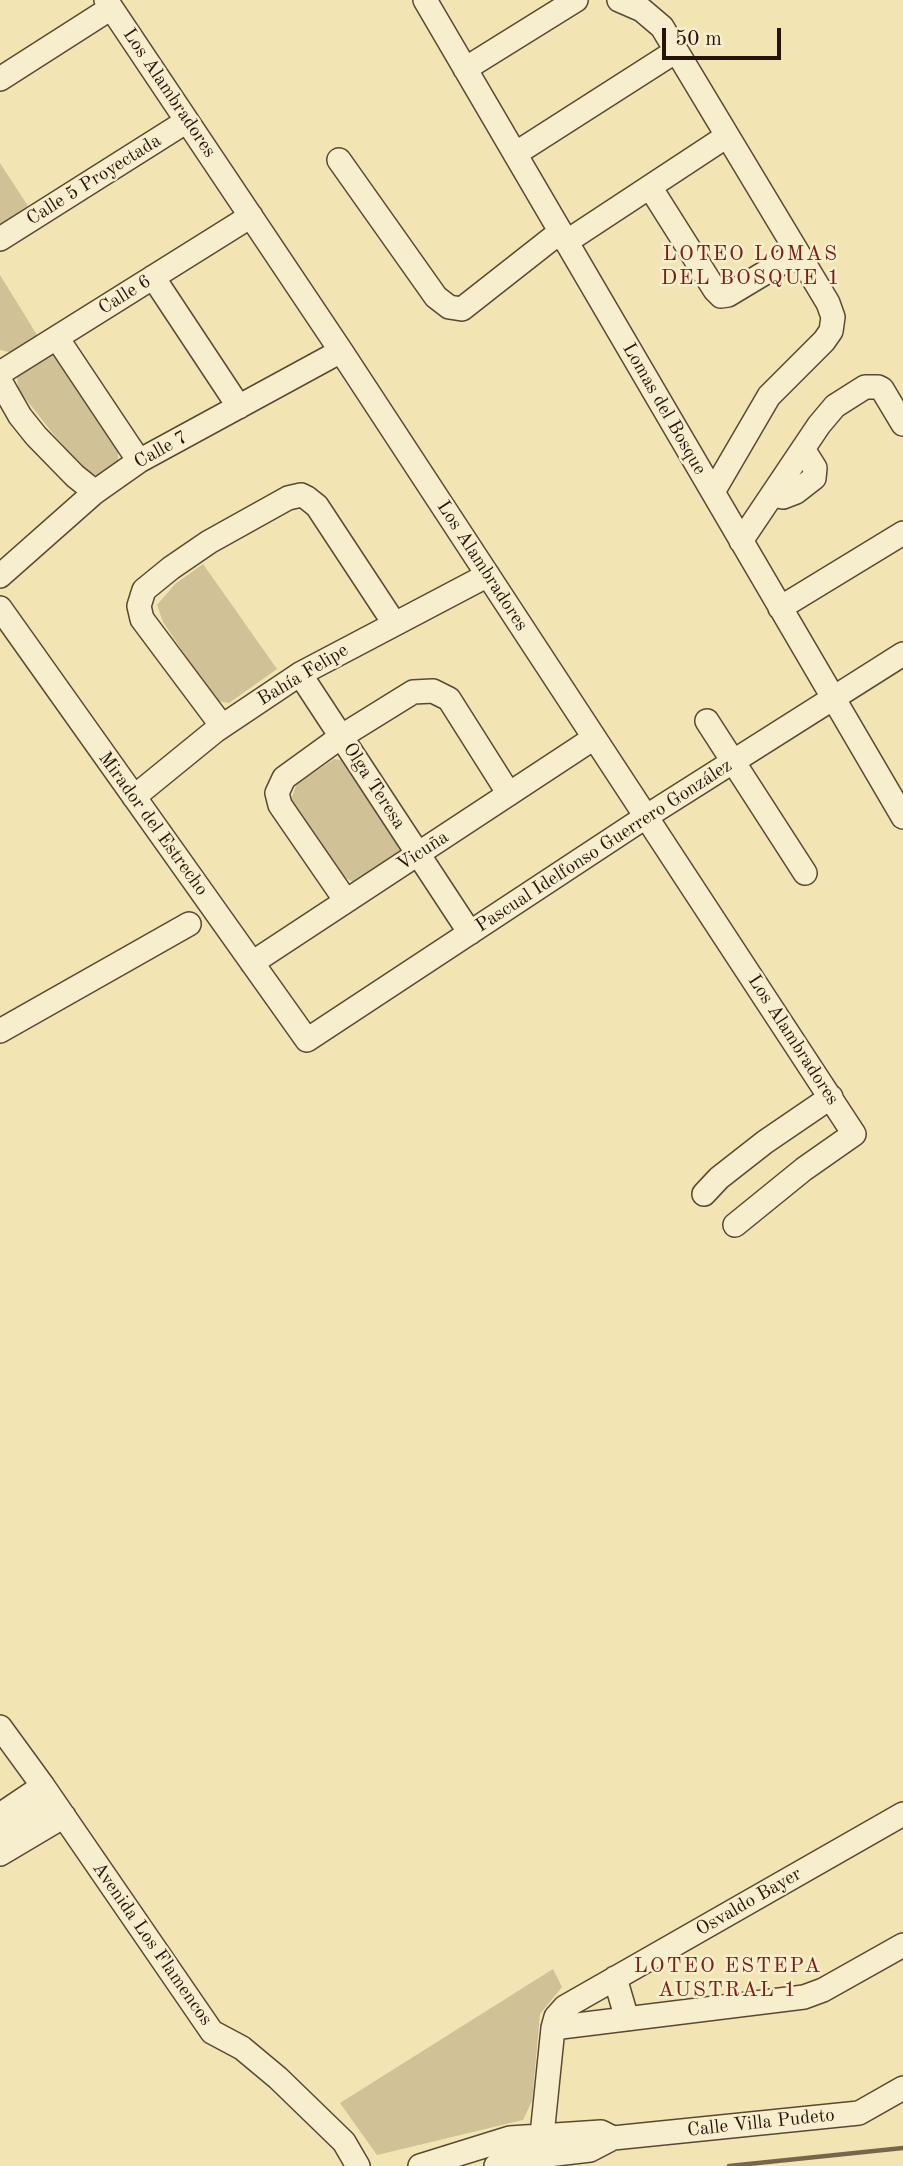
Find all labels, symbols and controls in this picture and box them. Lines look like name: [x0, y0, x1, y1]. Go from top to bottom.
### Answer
scale bar: [665, 14, 784, 58]
street label: Los Alambradores: [117, 24, 221, 162]
text: 50 m: [675, 29, 722, 50]
street label: Calle 5 Proyectada: [22, 129, 166, 231]
district label: LOTEO LOMAS DEL BOSQUE 1: [662, 241, 840, 291]
street label: Calle 6: [95, 270, 155, 320]
street label: Lomas del Bosque: [617, 339, 711, 479]
street label: Calle 7: [130, 426, 192, 474]
street label: Los Alambradores: [431, 497, 533, 635]
street label: Bahía Felipe: [254, 639, 352, 711]
street label: Olga Teresa: [338, 738, 410, 834]
street label: Mirador del Estrecho: [93, 748, 213, 900]
street label: Pascual Idelfonso Guerrero González: [472, 754, 736, 938]
street label: Vicuña: [393, 826, 453, 876]
street label: Los Alambradores: [742, 971, 844, 1109]
street label: Avenida Los Flamencos: [87, 1858, 217, 2030]
street label: Osvaldo Bayer: [692, 1863, 806, 1941]
district label: LOTEO ESTEPA AUSTRAL 1: [635, 1953, 821, 2003]
street label: Calle Villa Pudeto: [686, 2104, 836, 2142]

